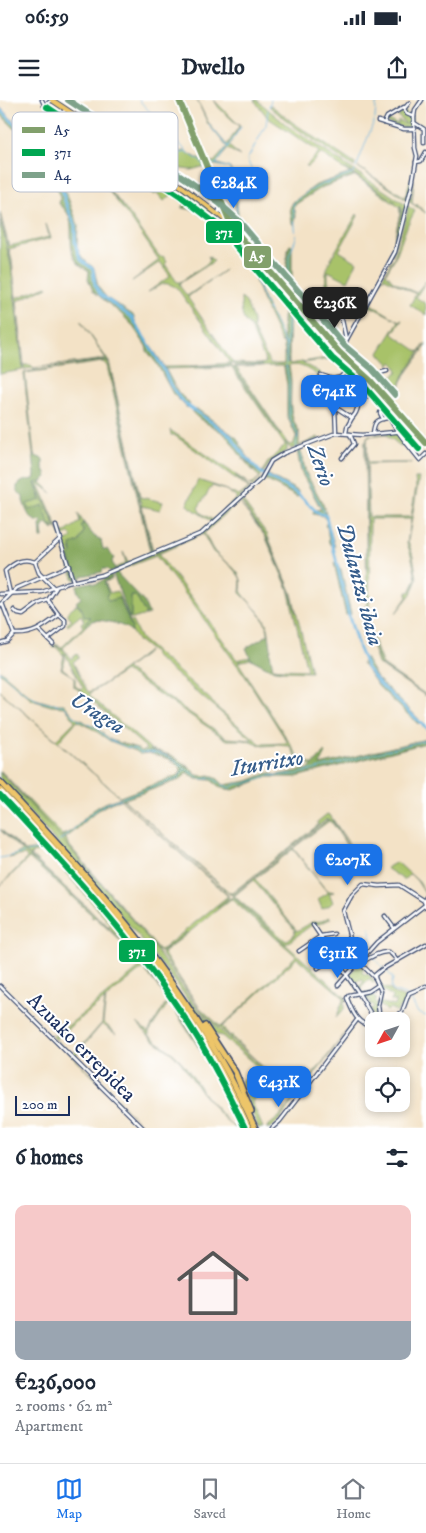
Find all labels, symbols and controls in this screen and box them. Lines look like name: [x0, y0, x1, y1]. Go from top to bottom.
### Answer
text: 06:59: [25, 6, 69, 29]
icon: menu: [15, 54, 43, 82]
text: Dwello: [181, 54, 245, 81]
icon: share: [383, 54, 411, 82]
legend: [12, 112, 178, 192]
text: A5: [54, 122, 70, 140]
text: 371: [54, 144, 72, 162]
pin: €284K: [199, 166, 269, 209]
text: A4: [54, 167, 72, 185]
text: €284K: [211, 173, 257, 193]
line badge: 371: [205, 220, 243, 244]
text: 371: [215, 224, 233, 242]
line badge: A5: [243, 245, 272, 269]
text: A5: [248, 248, 265, 266]
pin: €236K: [300, 286, 370, 329]
text: €236K: [314, 293, 356, 313]
pin: €741K: [299, 374, 369, 417]
text: €741K: [312, 381, 356, 401]
water label: Zerio: [301, 440, 340, 490]
water label: Dulantzi ibaia: [330, 520, 389, 649]
water label: Uragea: [65, 686, 130, 741]
water label: Iturritxo: [227, 744, 306, 783]
pin: €207K: [313, 844, 383, 886]
text: €207K: [325, 850, 371, 870]
pin: €311K: [303, 936, 373, 979]
line badge: 371: [118, 939, 156, 963]
text: 371: [128, 943, 146, 961]
text: €311K: [319, 943, 357, 963]
street label: Azuako errepidea: [21, 988, 141, 1108]
north arrow: [365, 1012, 410, 1058]
map controls: [365, 1012, 410, 1112]
pin: €431K: [244, 1066, 314, 1108]
button: locate: [365, 1067, 410, 1112]
text: €431K: [258, 1072, 300, 1092]
scale bar: [15, 1093, 70, 1116]
text: 200 m: [22, 1096, 57, 1114]
icon: filters: [383, 1144, 411, 1172]
text: 6 homes: [15, 1145, 83, 1171]
icon: home: [168, 1238, 258, 1328]
text: €236,000: [15, 1370, 96, 1396]
text: 2 rooms · 62 m²: [15, 1396, 112, 1416]
text: Apartment: [15, 1416, 83, 1436]
tab: Map: [55, 1475, 83, 1523]
tab: Saved: [194, 1475, 226, 1523]
tab: Home: [336, 1475, 371, 1523]

